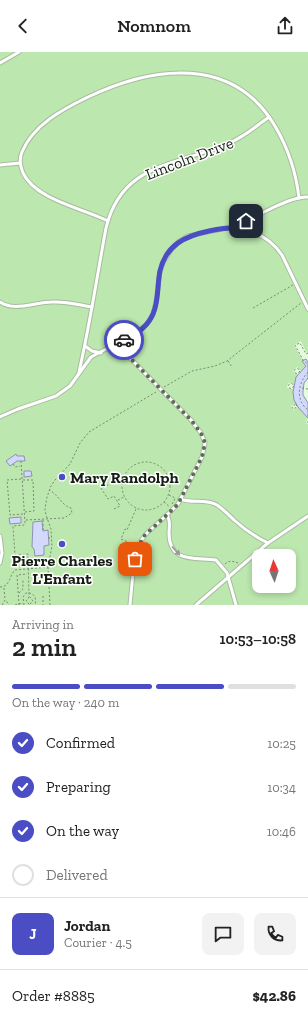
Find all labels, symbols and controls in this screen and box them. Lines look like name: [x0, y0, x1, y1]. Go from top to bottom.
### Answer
icon: back: [12, 15, 34, 37]
text: Nomnom: [117, 15, 191, 37]
icon: share: [274, 15, 296, 37]
street label: Lincoln Drive: [143, 133, 236, 184]
pin: [229, 204, 263, 238]
icon: home: [235, 210, 257, 232]
courier: [104, 320, 144, 360]
icon: car: [113, 329, 135, 351]
place label: Mary Randolph: [70, 468, 179, 487]
marker: Mary Randolph: [57, 472, 67, 482]
marker: Pierre Charles L'Enfant: [57, 539, 67, 549]
pin: [118, 542, 152, 576]
one-way arrow: [172, 546, 181, 556]
icon: bag: [124, 548, 146, 570]
north arrow: [252, 549, 296, 593]
map controls: [252, 549, 296, 593]
place label: Pierre Charles L'Enfant: [11, 551, 113, 588]
text: Arriving in: [12, 617, 74, 632]
text: 10:53–10:58: [220, 630, 296, 648]
text: 2 min: [12, 631, 76, 663]
text: On the way · 240 m: [12, 695, 119, 710]
icon: check: [12, 732, 34, 754]
text: Confirmed: [46, 734, 115, 752]
text: 10:25: [267, 736, 296, 751]
icon: check: [12, 776, 34, 798]
text: Preparing: [46, 778, 111, 796]
text: 10:34: [267, 780, 296, 795]
icon: check: [12, 820, 34, 842]
text: On the way: [46, 822, 119, 840]
text: 10:46: [267, 824, 296, 839]
text: Delivered: [46, 866, 108, 884]
button: chat: [202, 913, 244, 955]
button: phone: [254, 913, 296, 955]
text: Jordan: [64, 917, 110, 935]
text: J: [29, 925, 37, 943]
text: Courier · 4.5: [64, 935, 132, 950]
text: Order #8885: [12, 987, 95, 1005]
text: $42.86: [252, 987, 296, 1005]

